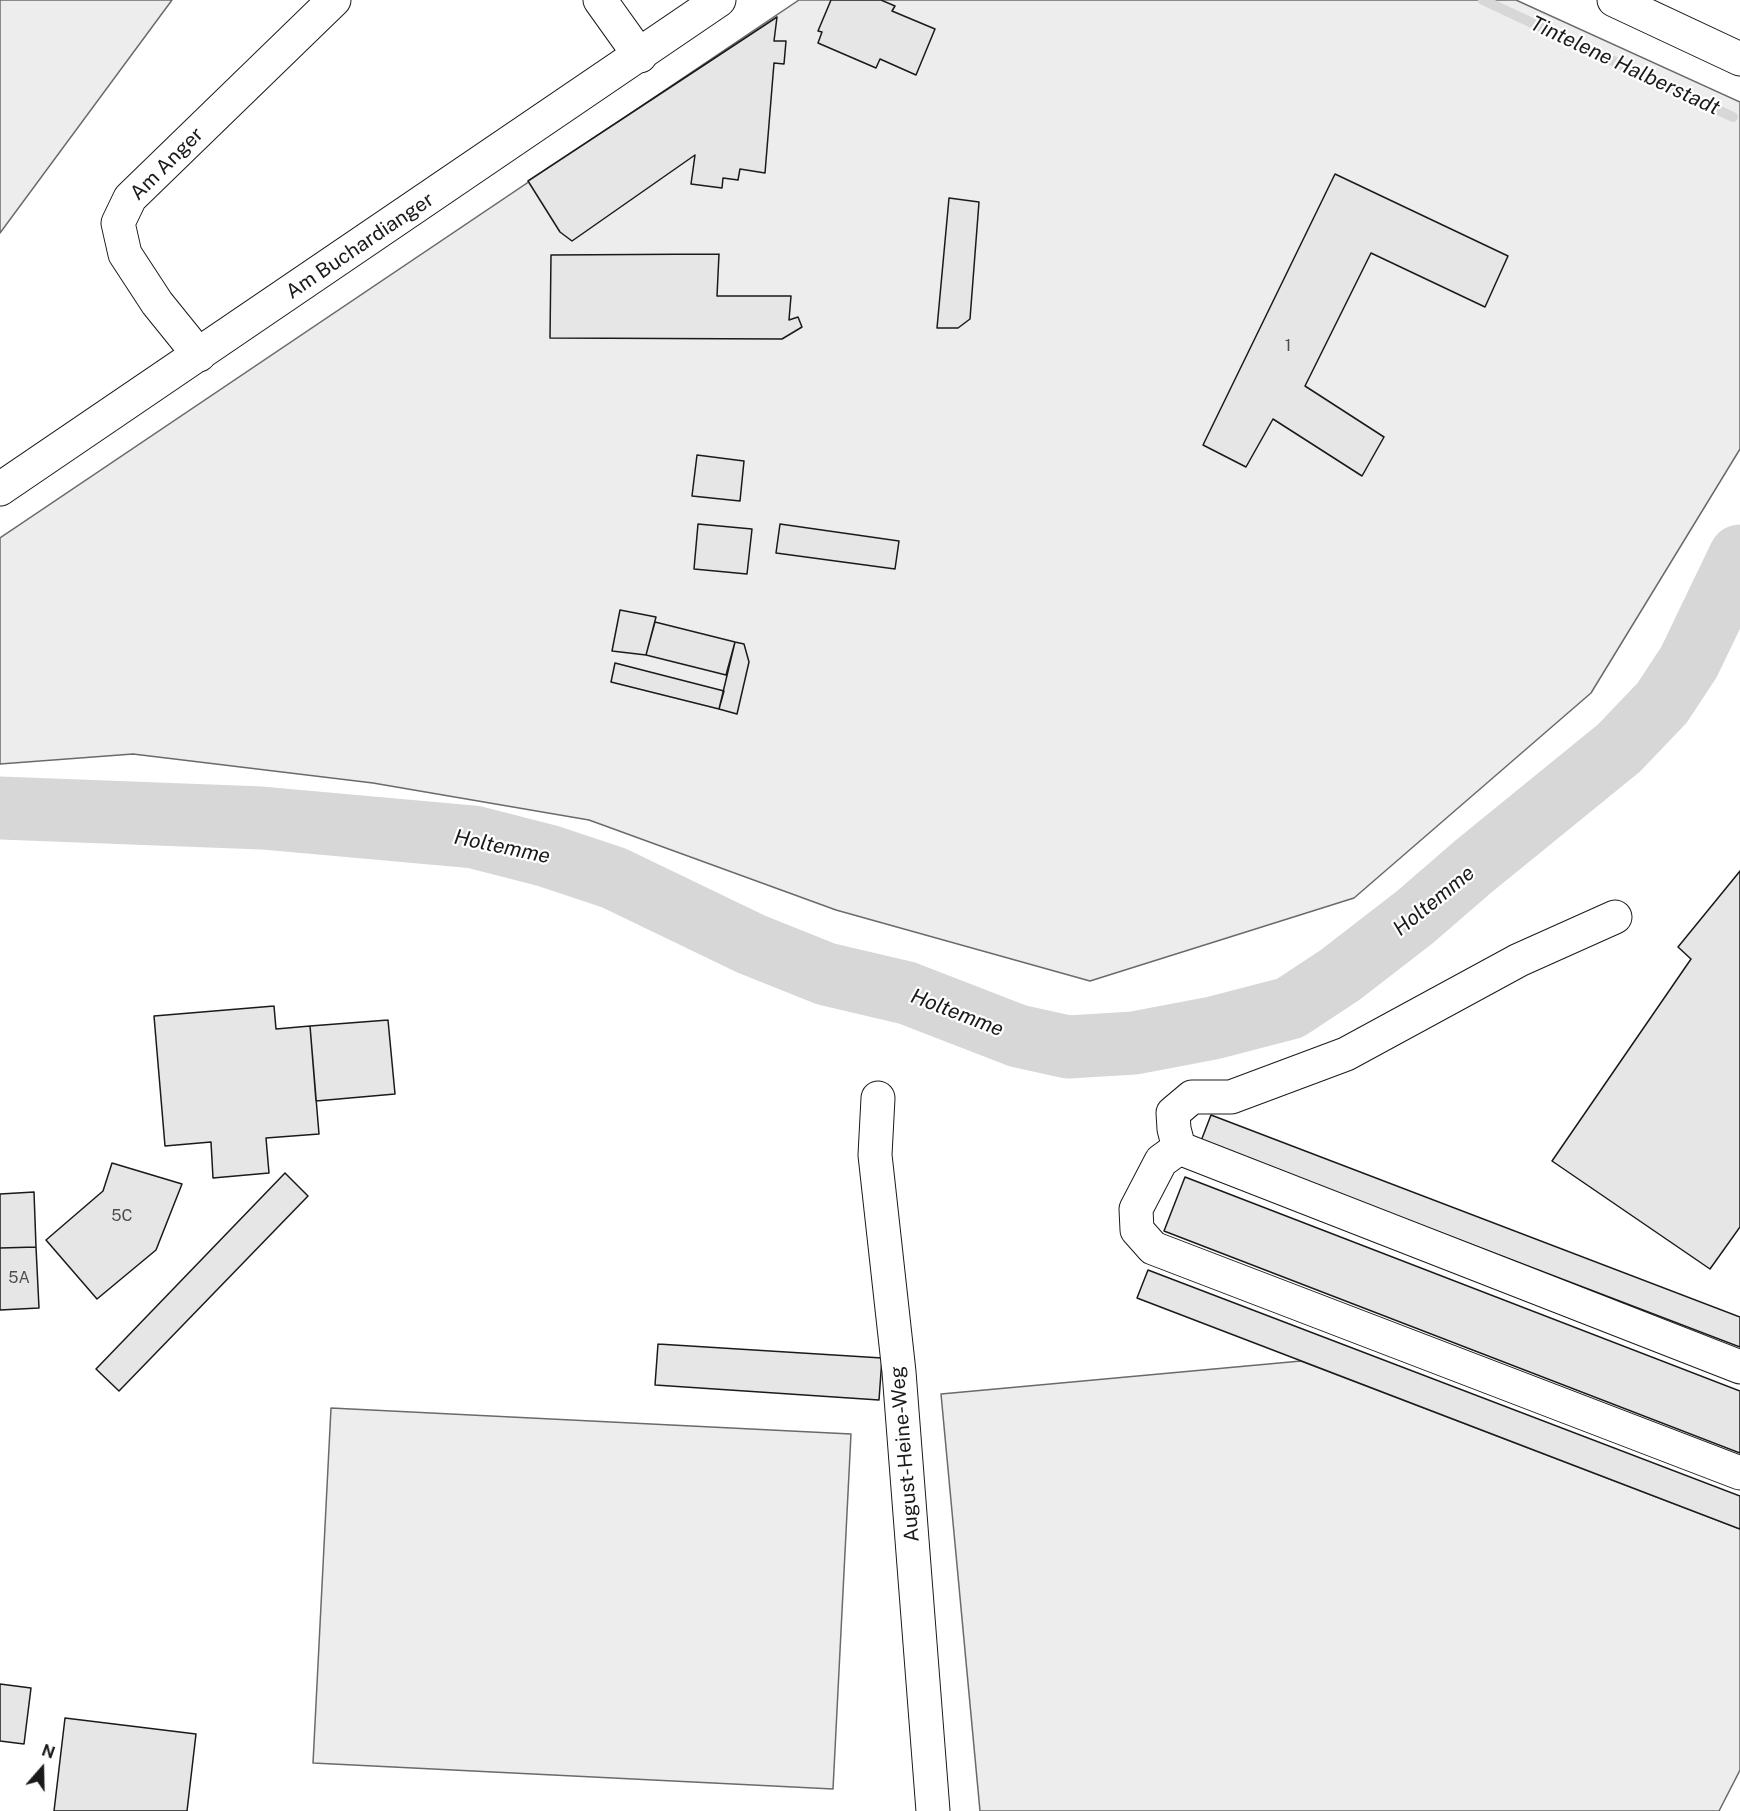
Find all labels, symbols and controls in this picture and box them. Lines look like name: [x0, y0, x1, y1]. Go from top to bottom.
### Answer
water label: Tintelene Halberstadt: [1526, 11, 1724, 121]
street label: Am Anger: [126, 123, 208, 205]
street label: Am Buchardianger: [281, 188, 439, 304]
house number: 1: [1285, 336, 1291, 356]
water label: Holtemme: [452, 825, 552, 869]
water label: Holtemme: [1388, 861, 1480, 941]
water label: Holtemme: [907, 984, 1007, 1042]
house number: 5C: [111, 1206, 133, 1226]
house number: 5A: [8, 1268, 30, 1288]
street label: August-Heine-Weg: [885, 1365, 925, 1543]
north arrow: [12, 1739, 72, 1799]
text: N: [39, 1741, 57, 1763]

